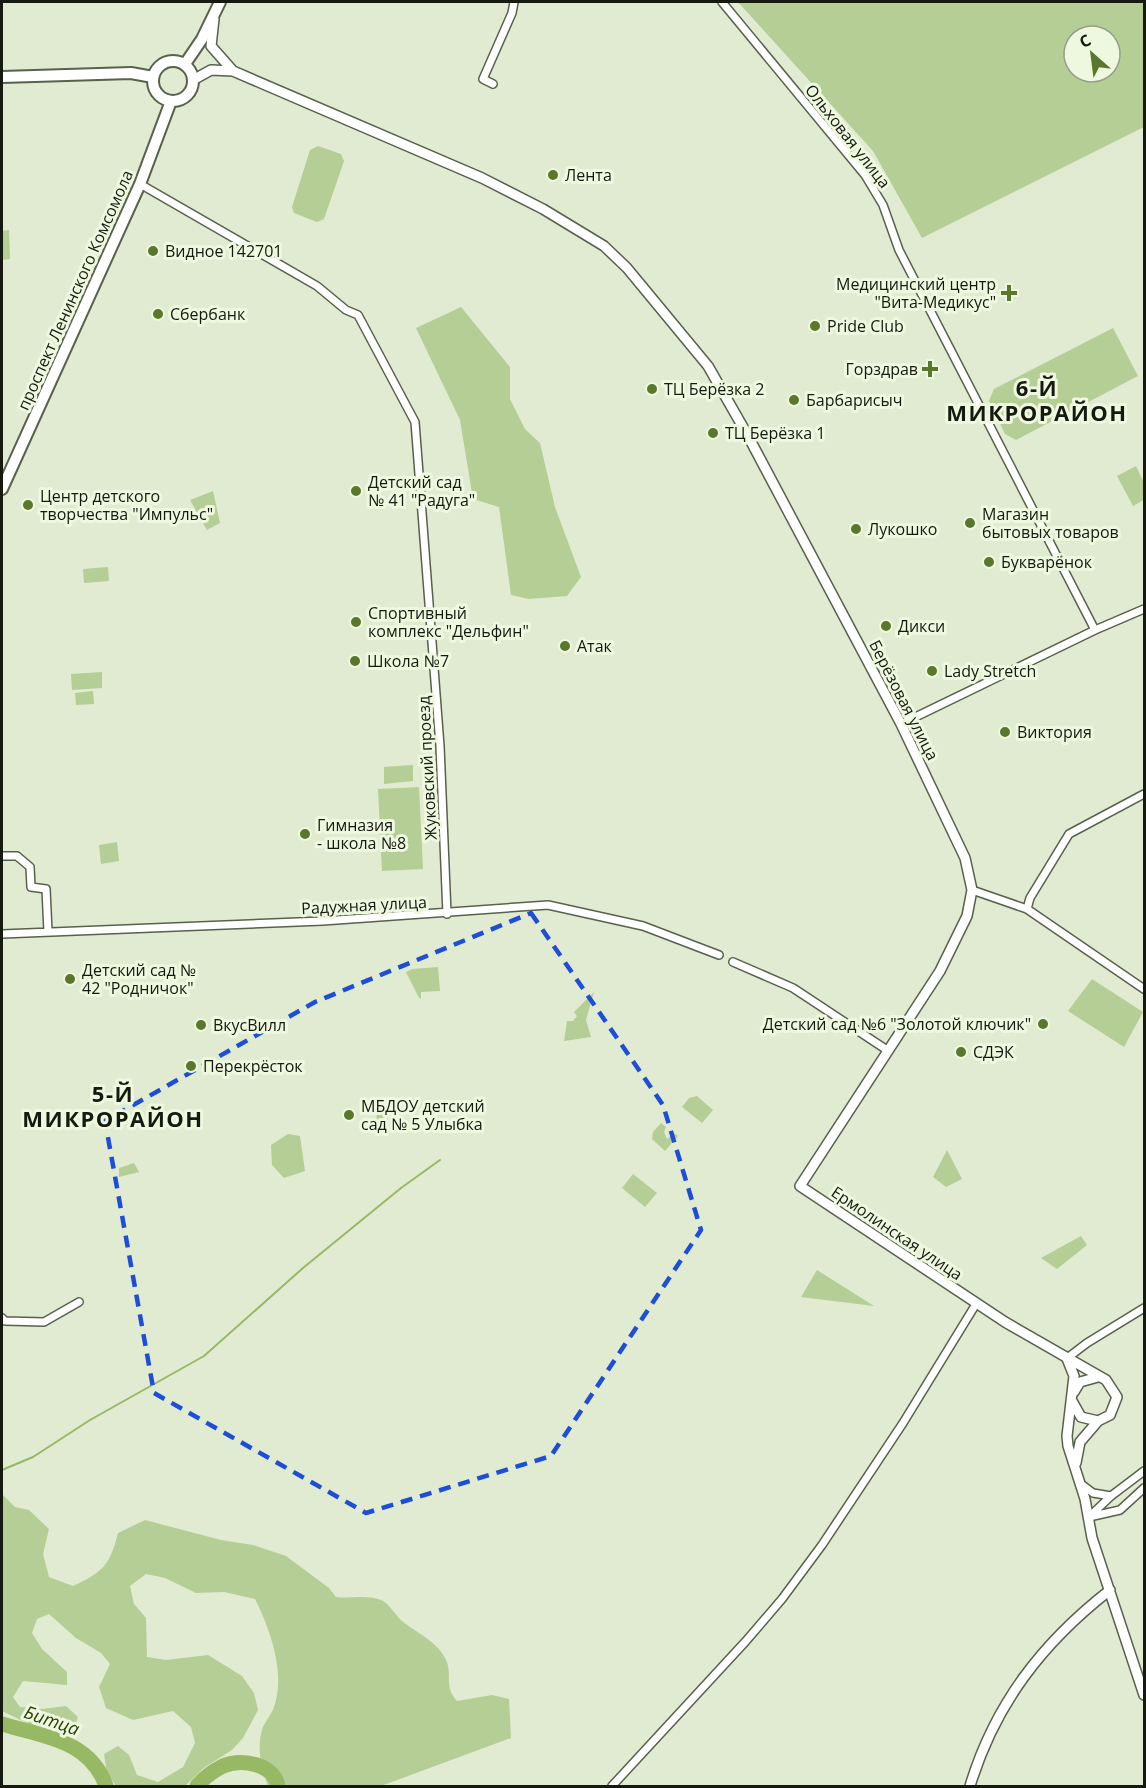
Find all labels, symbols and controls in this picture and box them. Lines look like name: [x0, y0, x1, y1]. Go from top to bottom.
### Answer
north arrow: [1062, 24, 1122, 84]
text: С: [1075, 29, 1095, 53]
street label: Ольховая улица: [800, 79, 896, 193]
place label: Лента: [565, 164, 612, 186]
street label: проспект Ленинского Комсомола: [12, 167, 138, 413]
marker: Лента: [546, 168, 560, 182]
place label: Видное 142701: [165, 240, 282, 262]
marker: Видное 142701: [146, 244, 160, 258]
place label: Медицинский центр "Вита-Медикус": [836, 273, 996, 313]
marker: Медицинский центр "Вита-Медикус": [1000, 284, 1018, 302]
place label: Сбербанк: [170, 303, 246, 325]
marker: Сбербанк: [151, 307, 165, 321]
place label: Pride Club: [827, 315, 904, 337]
marker: Pride Club: [808, 319, 822, 333]
place label: Горздрав: [845, 358, 918, 380]
marker: Горздрав: [923, 362, 937, 376]
district label: 6-Й МИКРОРАЙОН: [946, 372, 1128, 427]
place label: ТЦ Берёзка 2: [664, 378, 765, 400]
marker: ТЦ Берёзка 2: [645, 382, 659, 396]
place label: Барбарисыч: [806, 389, 903, 411]
marker: Барбарисыч: [787, 393, 801, 407]
place label: ТЦ Берёзка 1: [725, 422, 826, 444]
marker: ТЦ Берёзка 1: [706, 426, 720, 440]
place label: Детский сад № 41 "Радуга": [368, 471, 475, 511]
marker: Детский сад № 41 "Радуга": [349, 484, 363, 498]
place label: Центр детского творчества "Импульс": [40, 485, 213, 525]
marker: Центр детского творчества "Импульс": [21, 498, 35, 512]
place label: Магазин бытовых товаров: [982, 503, 1119, 543]
marker: Магазин бытовых товаров: [963, 516, 977, 530]
place label: Лукошко: [868, 518, 937, 540]
marker: Лукошко: [849, 522, 863, 536]
place label: Букварёнок: [1001, 551, 1093, 573]
marker: Букварёнок: [982, 555, 996, 569]
place label: Спортивный комплекс "Дельфин": [368, 602, 529, 642]
marker: Спортивный комплекс "Дельфин": [349, 615, 363, 629]
place label: Дикси: [898, 615, 945, 637]
marker: Дикси: [879, 619, 893, 633]
place label: Атак: [577, 635, 613, 657]
street label: Берёзовая улица: [864, 636, 944, 764]
marker: Атак: [558, 639, 572, 653]
place label: Школа №7: [367, 650, 449, 672]
marker: Школа №7: [348, 654, 362, 668]
place label: Lady Stretch: [944, 660, 1036, 682]
marker: Lady Stretch: [925, 664, 939, 678]
street label: Жуковский проезд: [412, 695, 442, 841]
place label: Виктория: [1017, 721, 1092, 743]
marker: Виктория: [998, 725, 1012, 739]
place label: Гимназия - школа №8: [317, 814, 406, 854]
marker: Гимназия - школа №8: [298, 827, 312, 841]
street label: Радужная улица: [301, 891, 427, 919]
place label: Детский сад № 42 "Родничок": [82, 959, 196, 999]
marker: Детский сад № 42 "Родничок": [63, 972, 77, 986]
place label: Детский сад №6 "Золотой ключик": [763, 1013, 1031, 1035]
place label: ВкусВилл: [213, 1014, 286, 1036]
marker: Детский сад №6 "Золотой ключик": [1036, 1017, 1050, 1031]
marker: ВкусВилл: [194, 1018, 208, 1032]
place label: СДЭК: [973, 1041, 1014, 1063]
marker: СДЭК: [954, 1045, 968, 1059]
place label: Перекрёсток: [203, 1055, 303, 1077]
marker: Перекрёсток: [184, 1059, 198, 1073]
district label: 5-Й МИКРОРАЙОН: [22, 1078, 204, 1133]
place label: МБДОУ детский сад № 5 Улыбка: [361, 1095, 485, 1135]
marker: МБДОУ детский сад № 5 Улыбка: [342, 1108, 356, 1122]
street label: Ермолинская улица: [827, 1181, 967, 1285]
water label: Битца: [21, 1699, 83, 1741]

